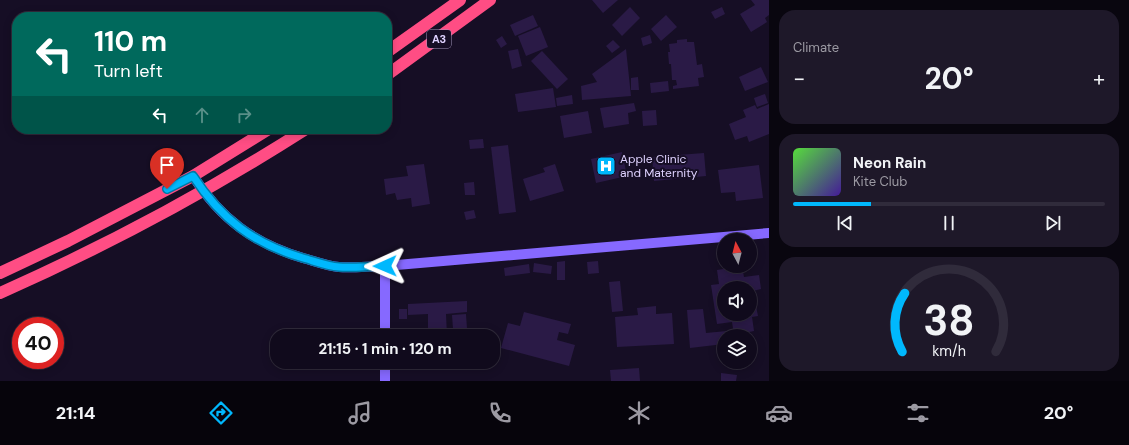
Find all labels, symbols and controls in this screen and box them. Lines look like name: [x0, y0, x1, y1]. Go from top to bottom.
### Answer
text: 110 m: [94, 23, 167, 60]
icon: left: [28, 28, 80, 80]
road number: A3: [427, 30, 451, 48]
text: Climate: [793, 39, 839, 56]
text: Turn left: [94, 59, 163, 83]
text: 20°: [924, 59, 974, 98]
text: −: [793, 64, 805, 93]
text: +: [1093, 64, 1105, 93]
icon: left: [149, 104, 171, 126]
icon: ahead: [191, 104, 213, 126]
icon: right: [233, 104, 255, 126]
pin: [150, 148, 184, 189]
place label: Apple Clinic and Maternity: [620, 151, 698, 181]
text: Neon Rain: [853, 153, 926, 173]
icon: arrive: [156, 154, 178, 176]
hospital icon: Apple Clinic and Maternity: [595, 155, 617, 177]
text: Kite Club: [853, 173, 907, 190]
icon: previous: [834, 212, 856, 234]
icon: pause: [938, 212, 960, 234]
icon: next: [1042, 212, 1064, 234]
north arrow: [717, 233, 757, 273]
map controls: [717, 233, 757, 369]
position arrow: [364, 245, 406, 287]
button: sound: [717, 281, 757, 321]
text: 38: [923, 294, 975, 348]
speed limit sign: 40: [12, 317, 64, 369]
button: layers: [717, 329, 757, 369]
text: 21:15 · 1 min · 120 m: [318, 339, 452, 359]
text: km/h: [932, 342, 966, 360]
icon: directions: [207, 399, 235, 427]
icon: music: [346, 399, 374, 427]
icon: phone: [486, 399, 514, 427]
icon: climate: [625, 399, 653, 427]
icon: car: [765, 399, 793, 427]
icon: filters: [904, 399, 932, 427]
text: 21:14: [56, 401, 95, 425]
text: 20°: [1044, 401, 1073, 425]

